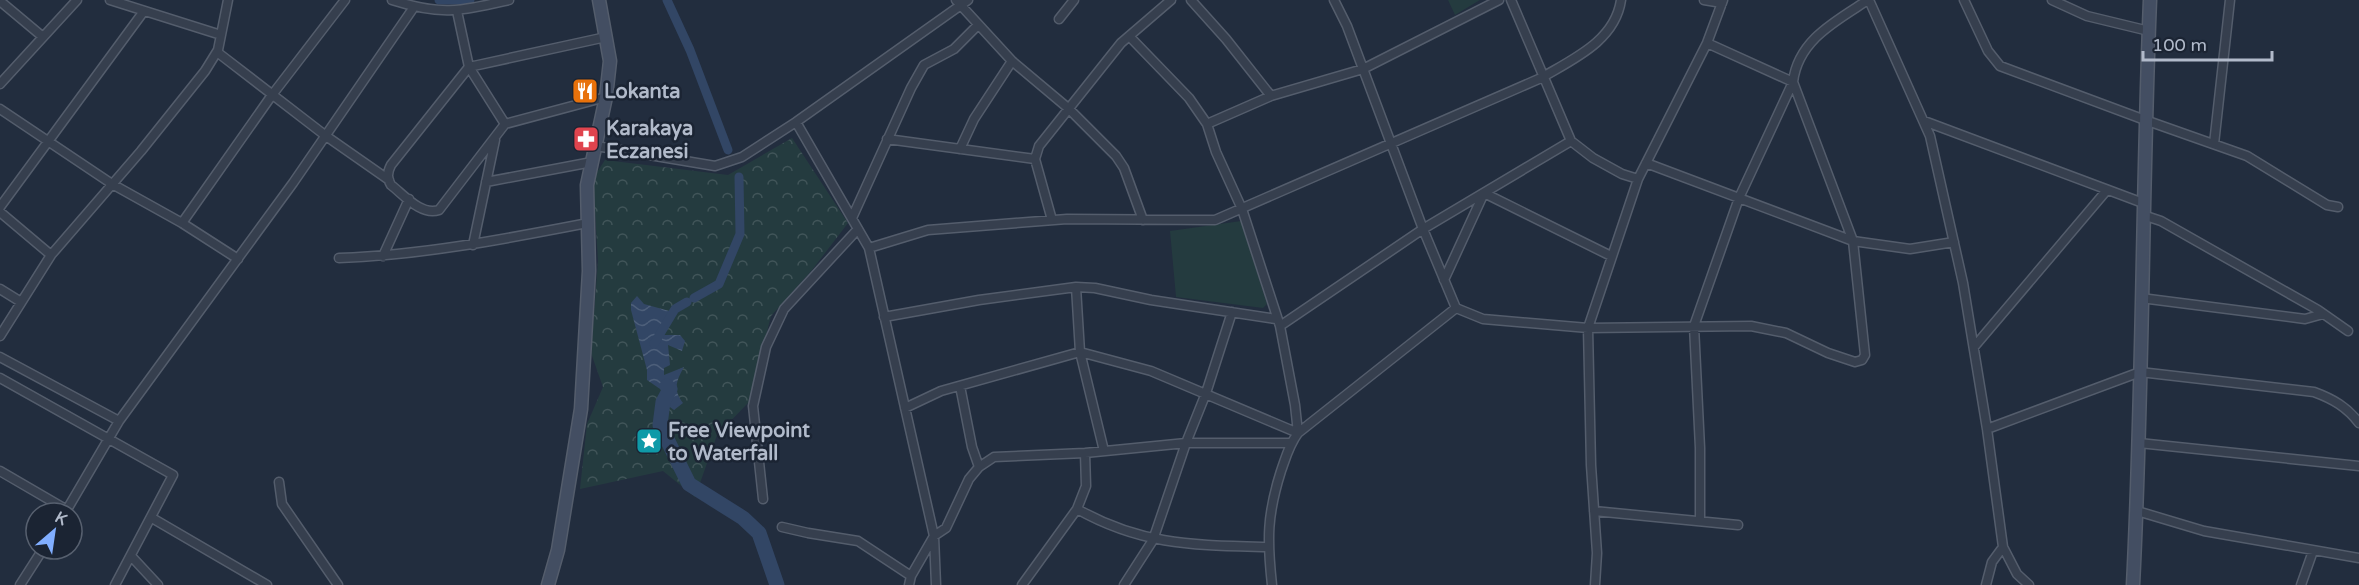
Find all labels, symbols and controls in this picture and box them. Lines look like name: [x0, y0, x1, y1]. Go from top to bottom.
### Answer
scale bar: [2143, 24, 2272, 62]
text: 100 m: [2152, 34, 2207, 56]
restaurant icon: Lokanta: [570, 76, 600, 106]
place label: Lokanta: [604, 80, 680, 104]
place label: Karakaya Eczanesi: [606, 117, 693, 164]
pharmacy icon: Karakaya Eczanesi: [571, 124, 601, 154]
place label: Free Viewpoint to Waterfall: [668, 419, 810, 466]
place icon: Free Viewpoint to Waterfall: [634, 426, 664, 456]
north arrow: [24, 501, 84, 561]
text: K: [51, 507, 71, 530]

